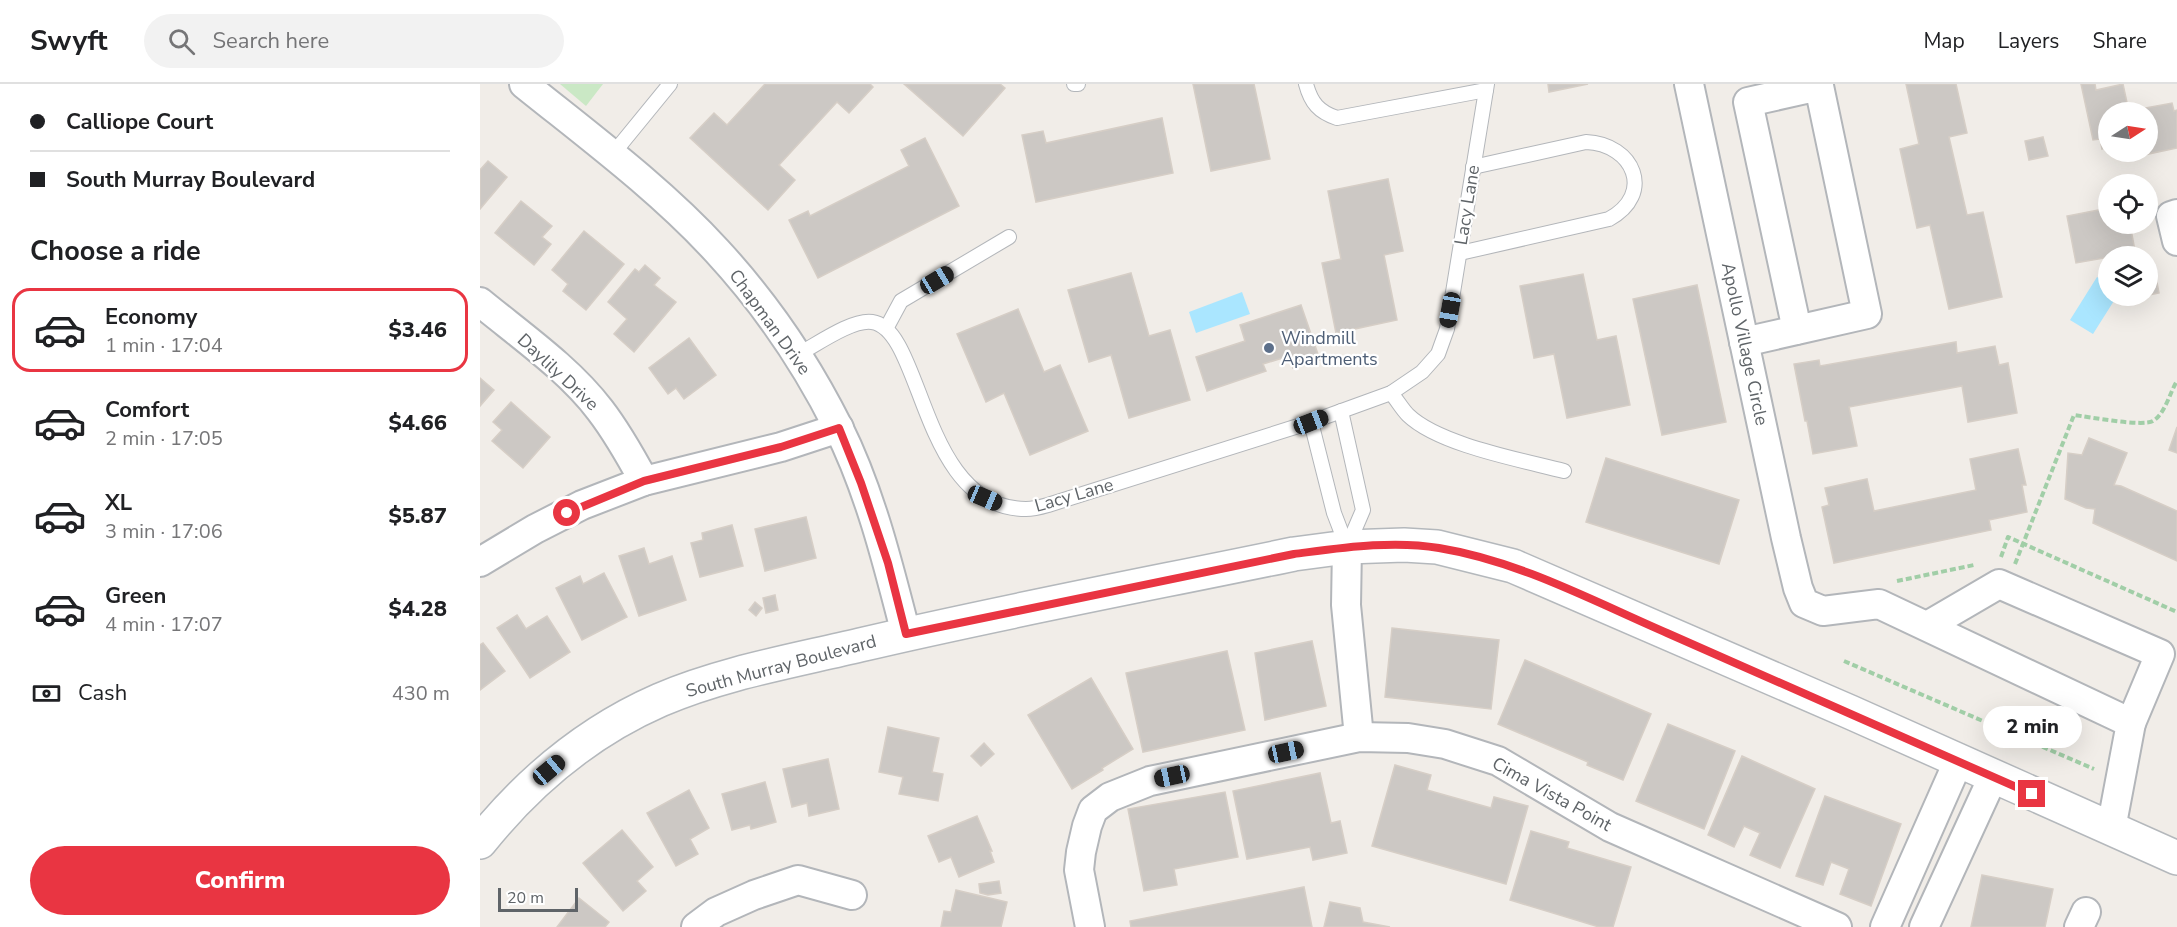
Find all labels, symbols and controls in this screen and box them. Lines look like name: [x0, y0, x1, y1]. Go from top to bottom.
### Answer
search box: [144, 14, 564, 68]
text: Swyft: [30, 22, 108, 60]
icon: search: [165, 25, 198, 58]
text: Search here: [213, 26, 329, 56]
text: Map: [1923, 27, 1965, 55]
text: Layers: [1998, 27, 2059, 55]
text: Share: [2092, 27, 2147, 55]
north arrow: [2098, 102, 2158, 162]
map controls: [2098, 102, 2158, 306]
text: Calliope Court: [66, 107, 213, 137]
street label: Lacy Lane: [1449, 163, 1485, 247]
text: South Murray Boulevard: [66, 165, 315, 195]
button: locate: [2098, 174, 2158, 234]
text: Choose a ride: [30, 233, 201, 270]
button: layers: [2098, 246, 2158, 306]
street label: Apollo Village Circle: [1716, 260, 1774, 428]
car: [917, 263, 957, 297]
street label: Chapman Drive: [724, 264, 816, 380]
car: [1438, 291, 1462, 329]
text: Economy: [105, 302, 197, 332]
icon: car: [33, 303, 87, 357]
text: $3.46: [388, 315, 447, 345]
place label: Windmill Apartments: [1281, 326, 1378, 371]
street label: Daylily Drive: [512, 328, 604, 416]
text: 1 min · 17:04: [105, 332, 223, 359]
marker: Windmill Apartments: [1262, 341, 1276, 355]
text: Comfort: [105, 395, 189, 425]
icon: car: [33, 396, 87, 450]
car: [1291, 407, 1331, 437]
text: $4.66: [388, 408, 447, 438]
text: 2 min · 17:05: [105, 425, 223, 452]
street label: Lacy Lane: [1032, 472, 1116, 518]
car: [965, 483, 1005, 513]
text: XL: [105, 488, 132, 518]
icon: car: [33, 489, 87, 543]
route start: [553, 499, 580, 526]
text: $5.87: [388, 501, 447, 531]
text: 3 min · 17:06: [105, 518, 223, 545]
text: Green: [105, 581, 166, 611]
icon: car: [33, 582, 87, 636]
text: $4.28: [388, 594, 447, 624]
text: 4 min · 17:07: [105, 611, 223, 638]
street label: South Murray Boulevard: [683, 629, 879, 703]
icon: cash: [30, 677, 63, 710]
text: Cash: [78, 678, 127, 708]
text: 430 m: [392, 680, 450, 707]
callout: 2 min: [1982, 707, 2082, 749]
text: 2 min: [2006, 713, 2059, 740]
car: [1267, 739, 1305, 765]
street label: Cima Vista Point: [1488, 751, 1617, 837]
car: [529, 752, 569, 788]
car: [1153, 763, 1191, 789]
route end: [2018, 780, 2045, 807]
button: Confirm: [30, 846, 450, 915]
scale bar: [498, 885, 578, 912]
text: 20 m: [507, 887, 544, 909]

